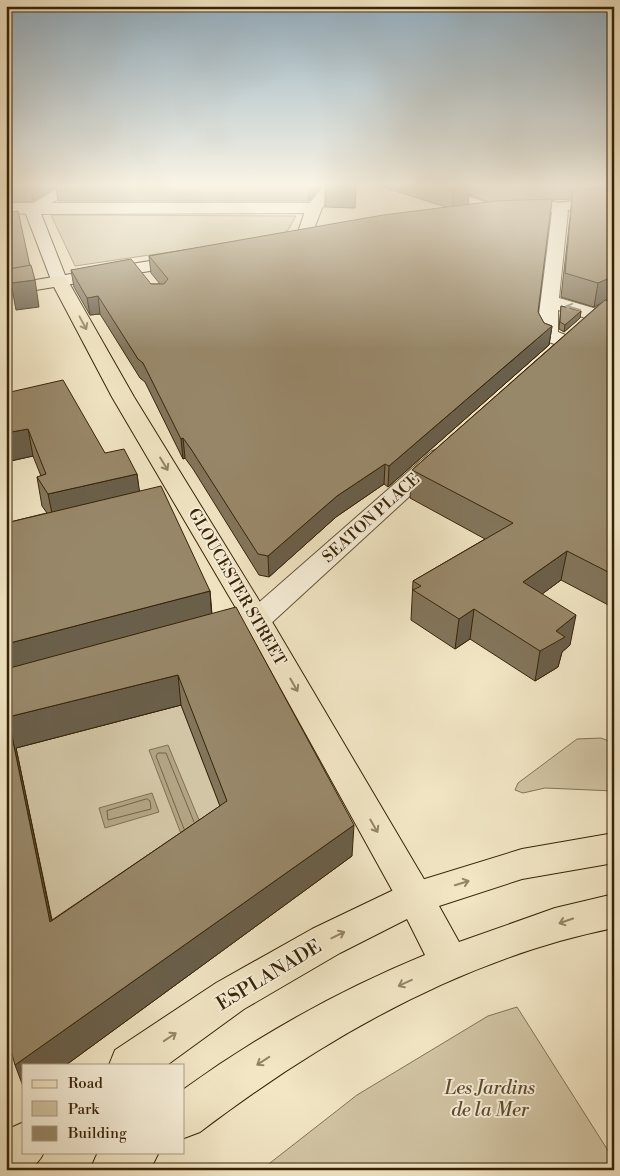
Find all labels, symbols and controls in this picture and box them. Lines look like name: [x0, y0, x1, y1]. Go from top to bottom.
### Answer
one-way arrow: [565, 303, 581, 312]
one-way arrow: [78, 316, 88, 330]
one-way arrow: [159, 457, 169, 471]
street label: SEATON PLACE: [318, 469, 424, 567]
street label: GLOUCESTER STREET: [184, 505, 290, 669]
one-way arrow: [289, 678, 299, 693]
one-way arrow: [370, 819, 380, 833]
one-way arrow: [454, 877, 470, 887]
one-way arrow: [559, 917, 575, 926]
one-way arrow: [331, 929, 346, 939]
street label: ESPLANADE: [212, 934, 326, 1016]
one-way arrow: [398, 978, 413, 988]
one-way arrow: [163, 1032, 177, 1042]
one-way arrow: [256, 1056, 270, 1066]
legend: [22, 1064, 185, 1154]
text: Road: [68, 1074, 103, 1093]
park label: Les Jardins de la Mer: [444, 1076, 535, 1122]
text: Park: [68, 1100, 100, 1119]
text: Building: [67, 1124, 127, 1143]

